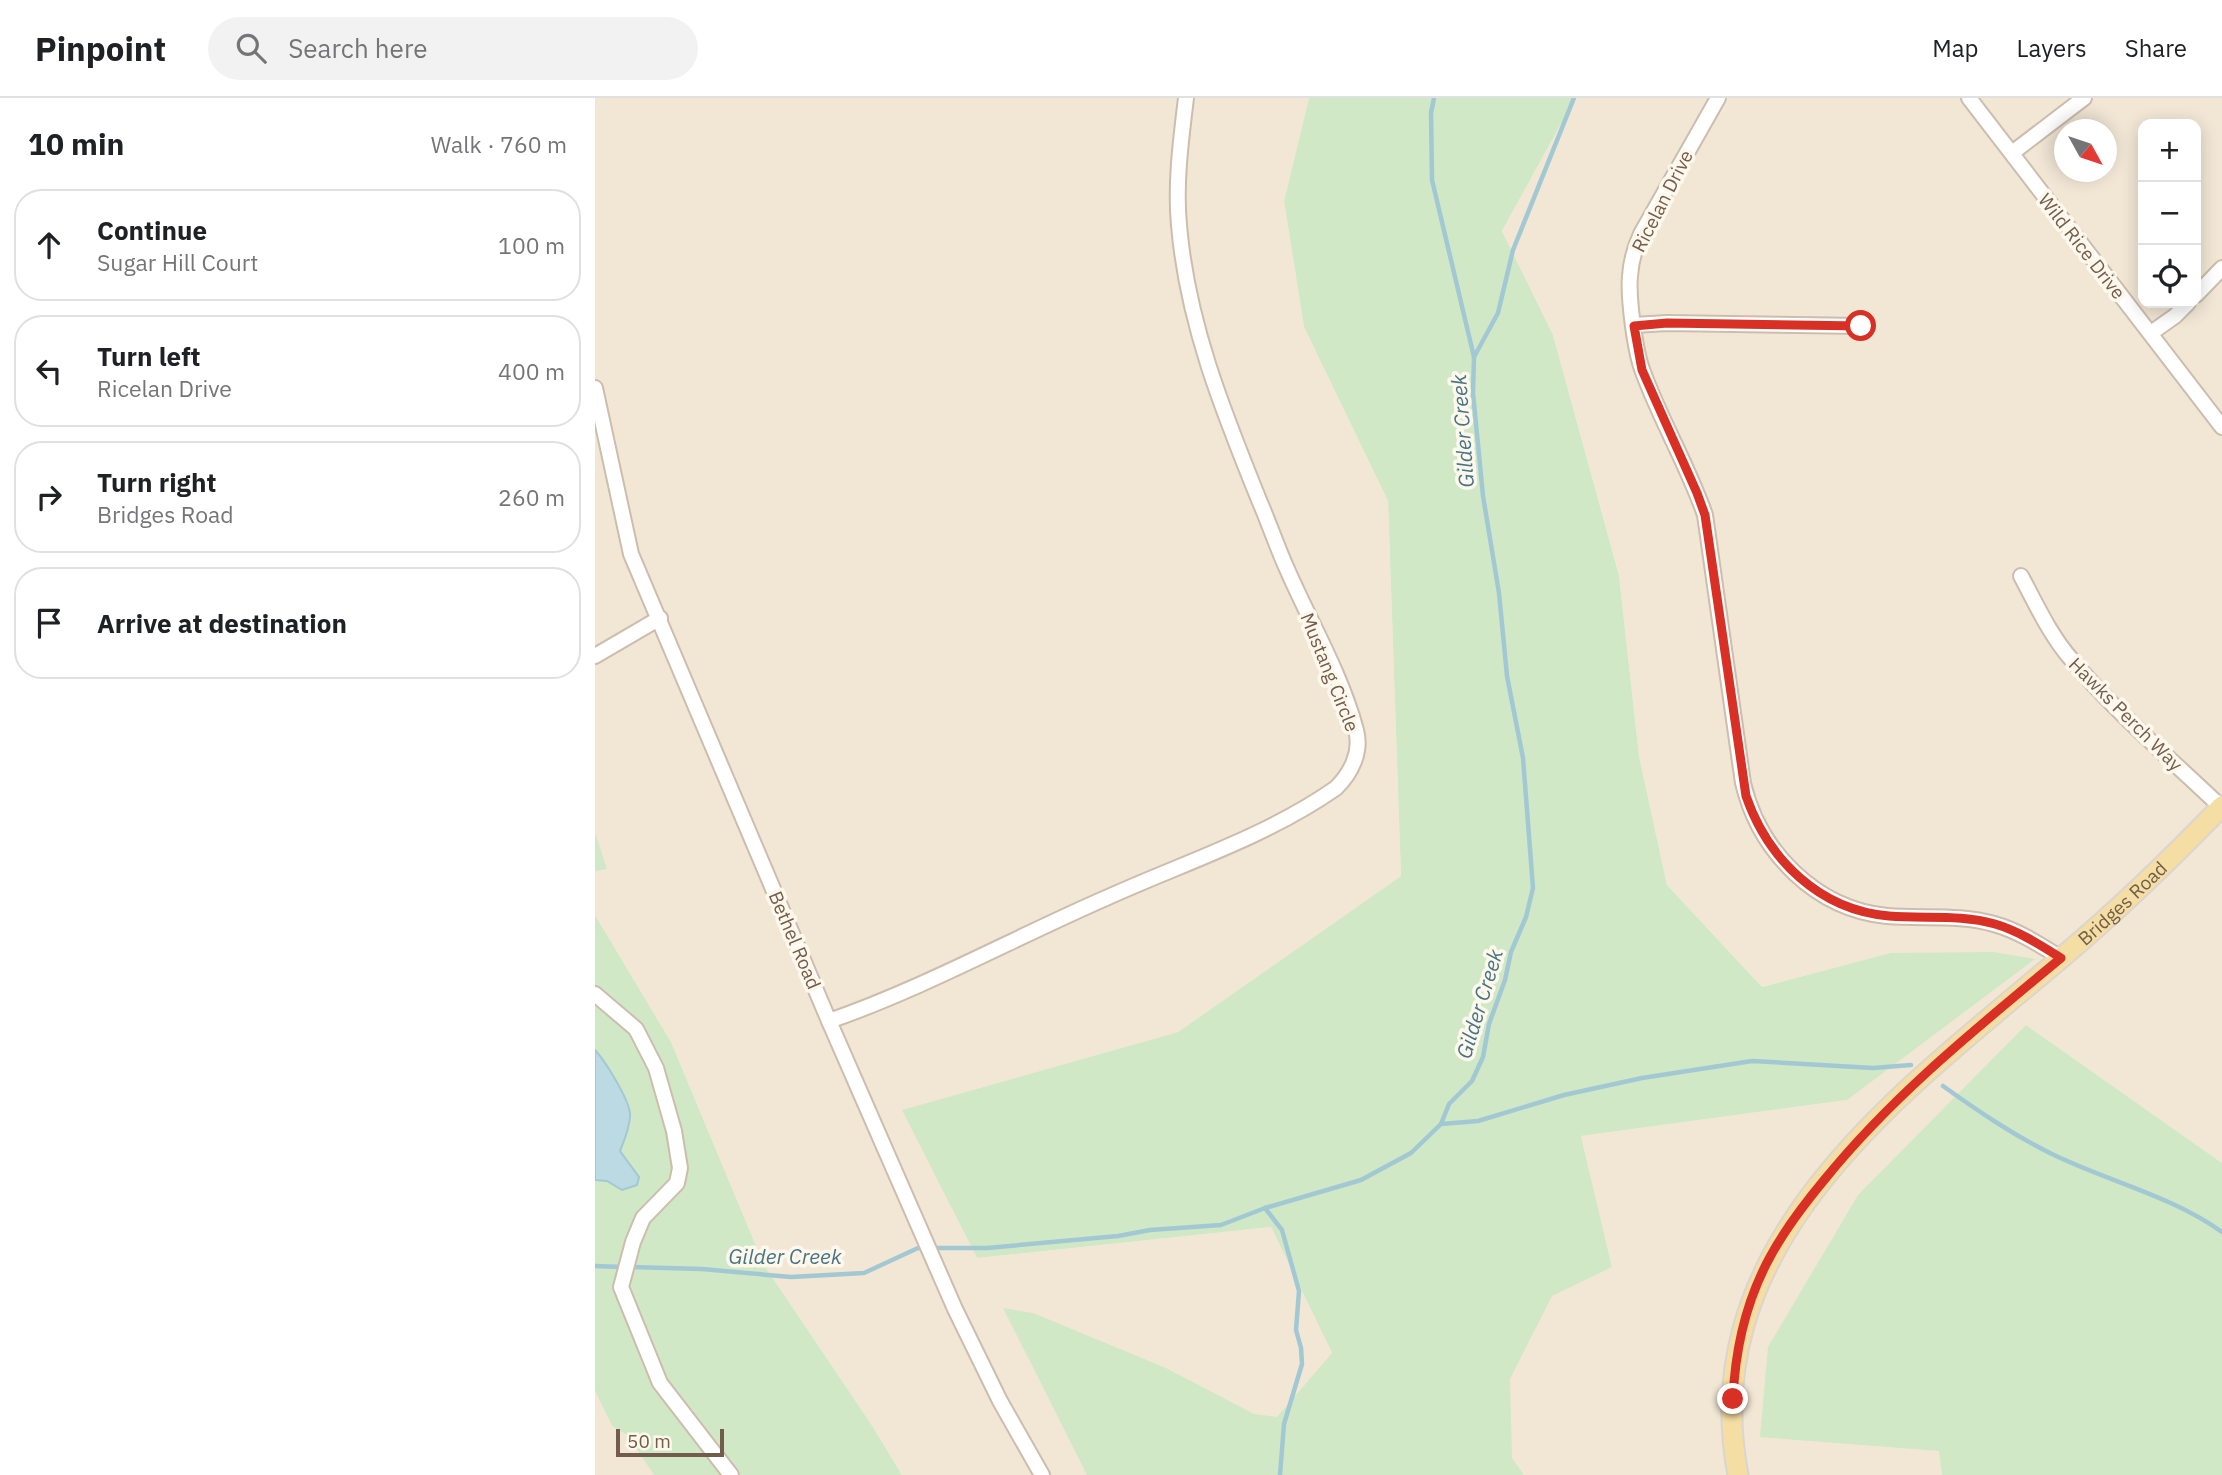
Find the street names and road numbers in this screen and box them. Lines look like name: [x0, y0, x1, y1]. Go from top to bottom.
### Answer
street label: Ricelan Drive: [1626, 146, 1698, 256]
street label: Wild Rice Drive: [2033, 188, 2131, 304]
street label: Mustang Circle: [1295, 609, 1365, 735]
street label: Hawks Perch Way: [2064, 652, 2188, 776]
street label: Bridges Road: [2073, 856, 2172, 950]
street label: Bethel Road: [764, 887, 826, 993]

